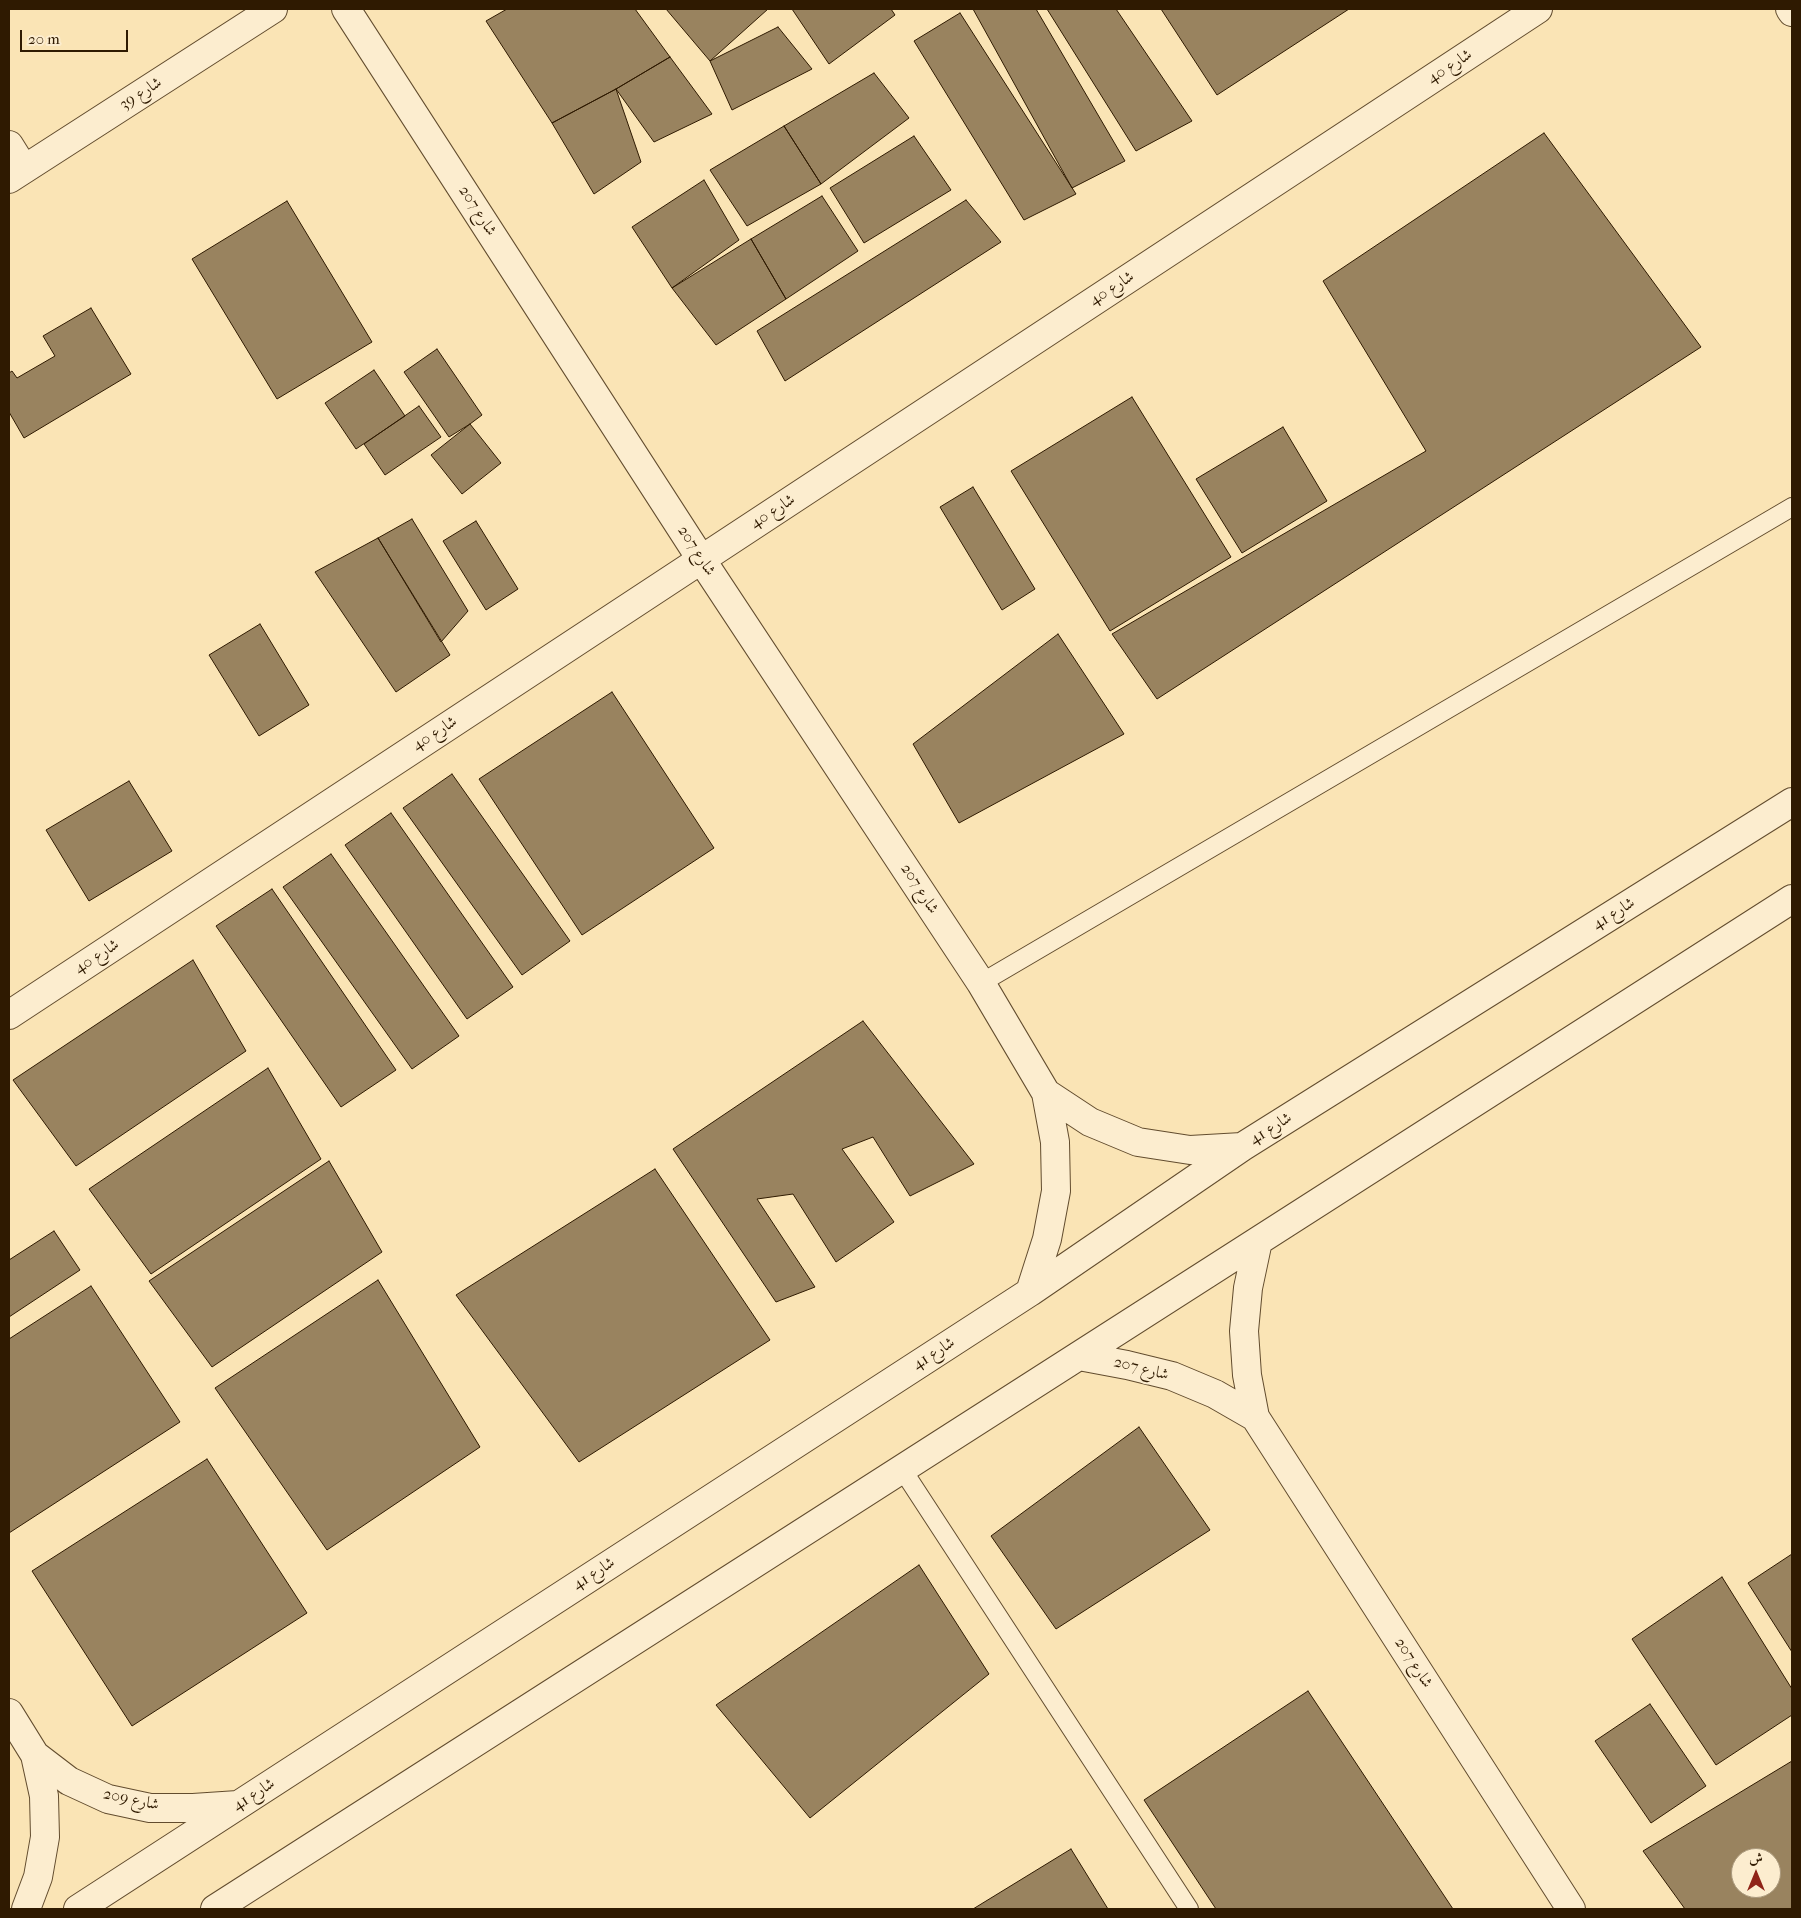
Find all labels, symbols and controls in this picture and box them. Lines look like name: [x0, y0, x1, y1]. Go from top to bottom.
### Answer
scale bar: [22, 20, 130, 52]
text: 20 m: [28, 30, 60, 48]
street label: شارع 40: [1424, 45, 1476, 89]
street label: شارع 39: [116, 73, 166, 115]
street label: شارع 207: [454, 182, 500, 240]
street label: شارع 40: [1086, 267, 1138, 311]
street label: شارع 40: [747, 490, 799, 534]
street label: شارع 207: [673, 522, 719, 580]
street label: شارع 40: [409, 712, 461, 756]
street label: شارع 207: [896, 860, 942, 918]
street label: شارع 41: [1589, 894, 1639, 934]
street label: شارع 40: [71, 935, 123, 979]
street label: شارع 41: [1246, 1109, 1296, 1149]
street label: شارع 41: [909, 1333, 959, 1375]
street label: شارع 207: [1112, 1353, 1170, 1385]
street label: شارع 41: [569, 1553, 619, 1595]
street label: شارع 207: [1390, 1634, 1436, 1692]
street label: شارع 41: [229, 1774, 279, 1816]
street label: شارع 209: [101, 1785, 161, 1815]
north arrow: [1731, 1848, 1781, 1898]
text: ش: [1749, 1850, 1763, 1867]

